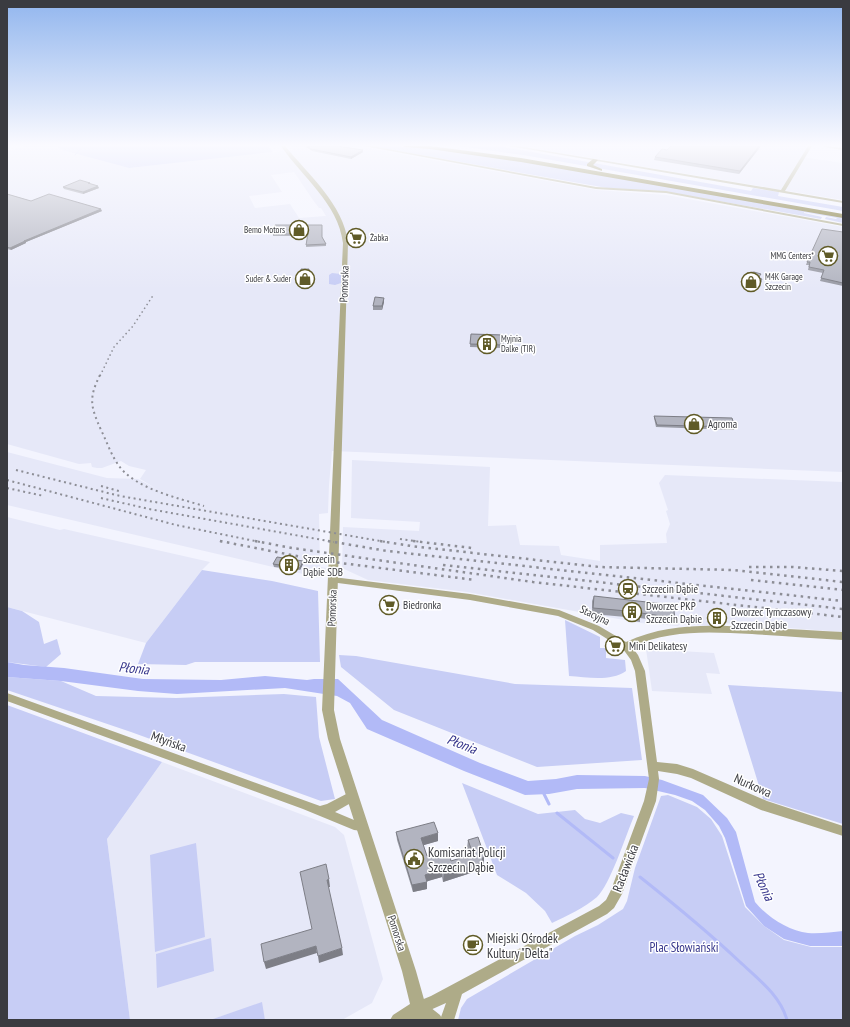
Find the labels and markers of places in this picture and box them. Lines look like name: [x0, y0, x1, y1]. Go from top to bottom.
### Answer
shop icon: Bemo Motors: [288, 219, 310, 241]
place label: Bemo Motors: [244, 224, 285, 235]
supermarket icon: Żabka: [345, 227, 367, 249]
place label: Żabka: [370, 232, 389, 243]
supermarket icon: MMG Centers*: [817, 245, 839, 267]
place label: MMG Centers*: [770, 250, 814, 261]
shop icon: Suder & Suder: [294, 268, 316, 290]
shop icon: M4K Garage Szczecin: [740, 271, 762, 293]
place label: M4K Garage Szczecin: [765, 271, 803, 292]
place label: Suder & Suder: [246, 273, 292, 284]
building icon: Myjnia Dalke (TIR): [476, 333, 498, 355]
place label: Myjnia Dalke (TIR): [501, 333, 536, 355]
shop icon: Agroma: [683, 413, 705, 435]
place label: Agroma: [708, 417, 737, 431]
place label: Szczecin Dąbie SDB: [303, 552, 343, 579]
building icon: Szczecin Dąbie SDB: [278, 554, 300, 576]
station icon: Szczecin Dąbie: [617, 578, 639, 600]
place label: Szczecin Dąbie: [642, 582, 698, 596]
supermarket icon: Biedronka: [378, 594, 400, 616]
place label: Biedronka: [403, 598, 441, 612]
place label: Dworzec PKP Szczecin Dąbie: [646, 599, 702, 626]
building icon: Dworzec PKP Szczecin Dąbie: [621, 601, 643, 623]
place label: Dworzec Tymczasowy Szczecin Dąbie: [731, 605, 812, 632]
building icon: Dworzec Tymczasowy Szczecin Dąbie: [706, 607, 728, 629]
supermarket icon: Mini Delikatesy: [604, 635, 626, 657]
place label: Mini Delikatesy: [629, 639, 688, 653]
place label: Komisariat Policji Szczecin Dąbie: [428, 844, 506, 876]
public building icon: Komisariat Policji Szczecin Dąbie: [403, 848, 425, 870]
place label: Miejski Ośrodek Kultury "Delta": [487, 930, 558, 962]
cafe icon: Miejski Ośrodek Kultury "Delta": [462, 934, 484, 956]

